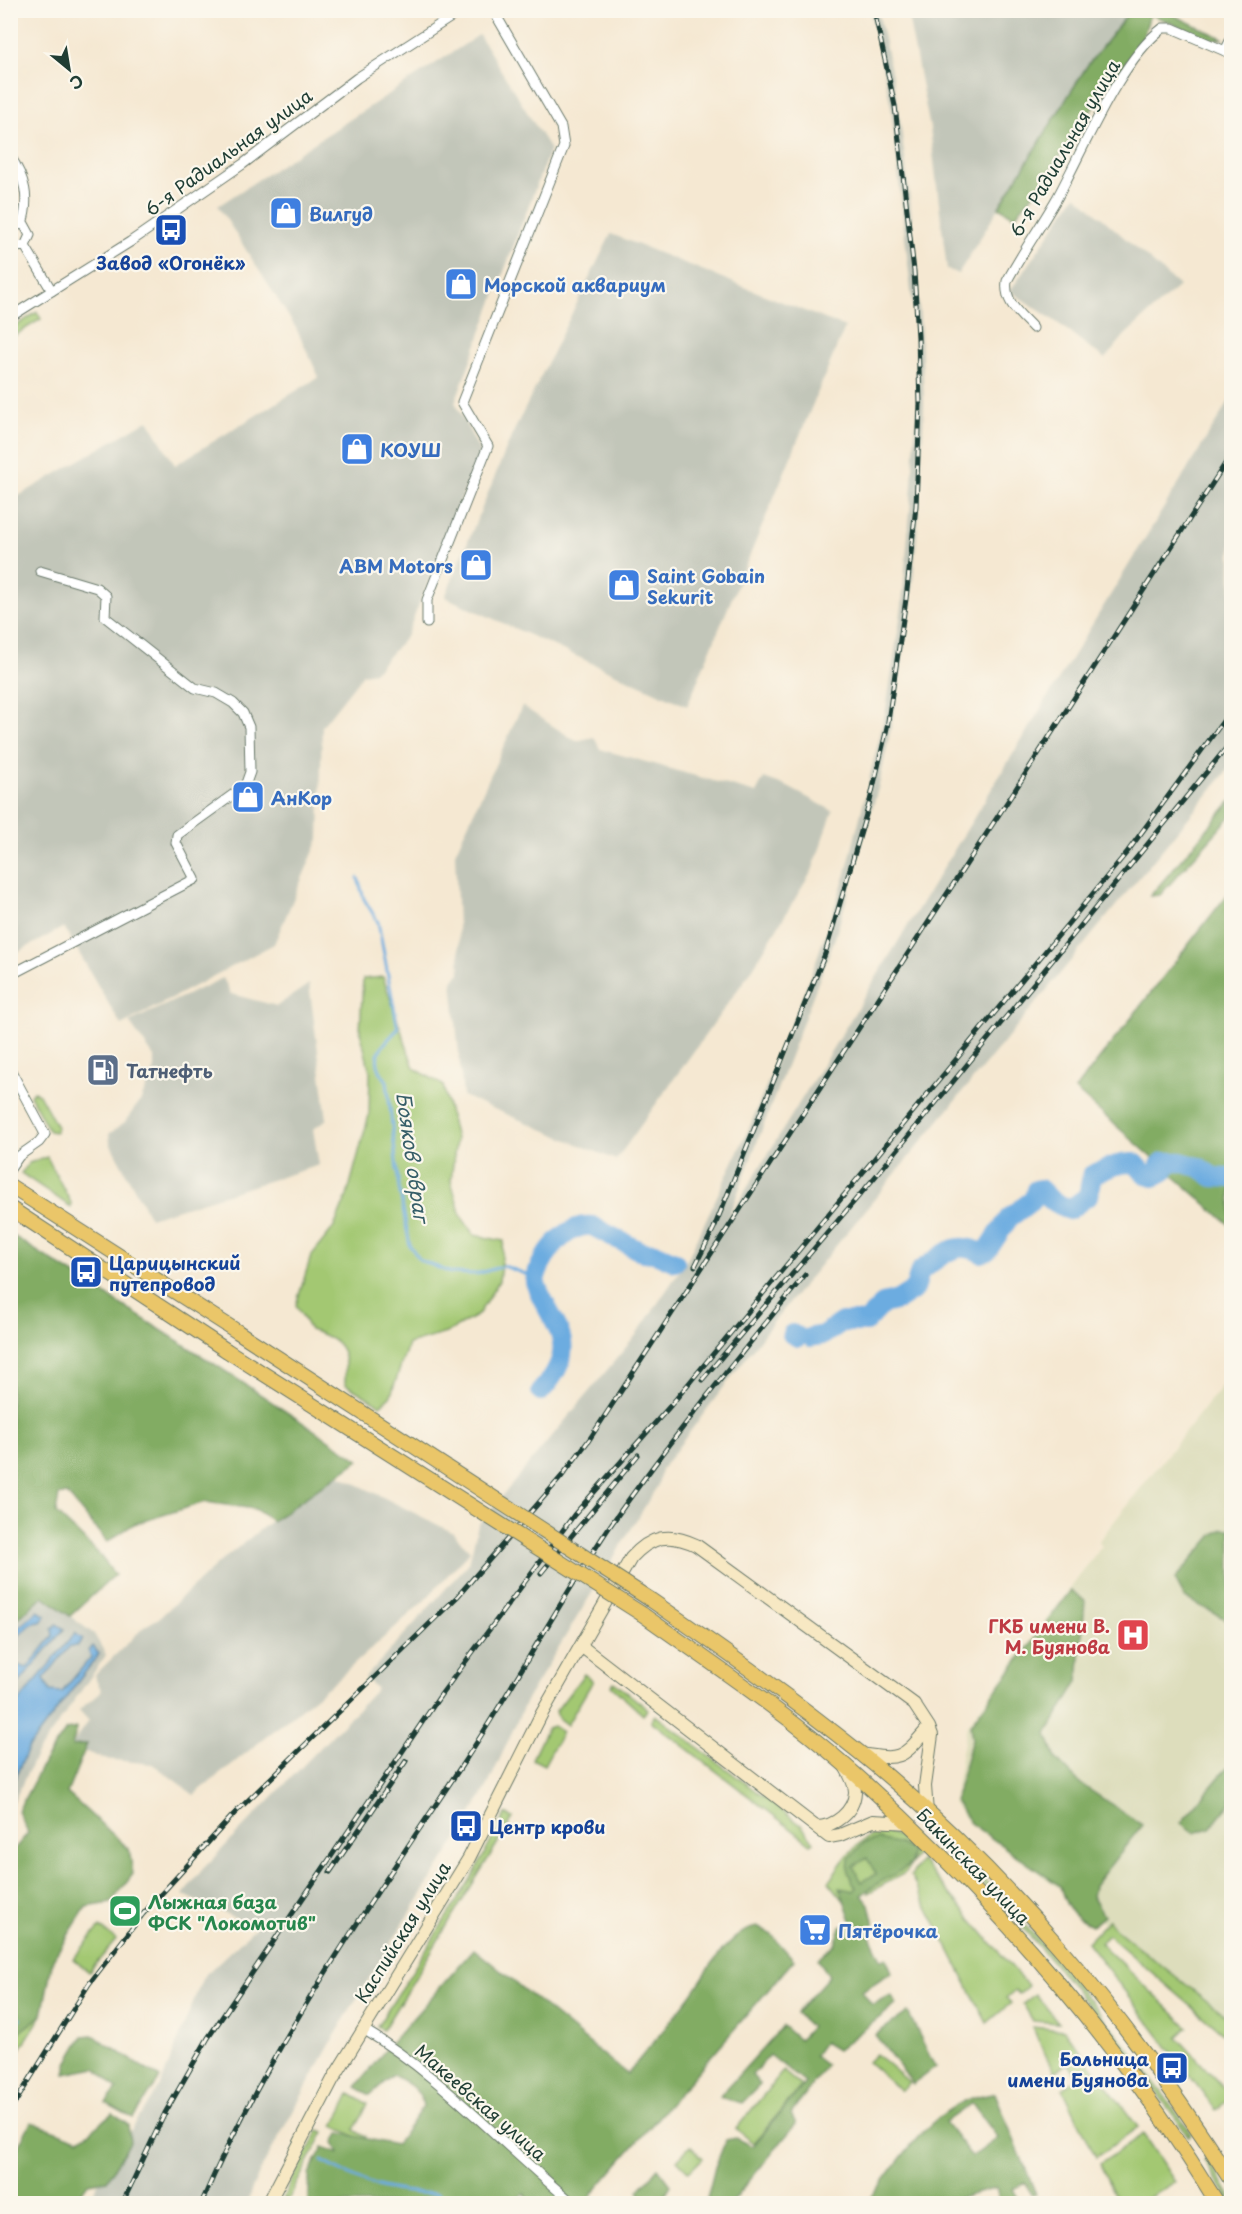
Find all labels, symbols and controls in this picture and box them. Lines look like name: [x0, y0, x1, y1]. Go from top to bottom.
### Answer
north arrow: [39, 39, 99, 99]
street label: 6-я Радиальная улица: [1002, 54, 1126, 242]
text: С: [66, 69, 88, 96]
street label: 6-я Радиальная улица: [139, 82, 318, 222]
shop icon: Вилгуд: [268, 195, 304, 231]
place label: Вилгуд: [309, 200, 373, 227]
bus stop icon: Завод «Огонёк»: [153, 212, 189, 248]
place label: Завод «Огонёк»: [96, 249, 246, 276]
shop icon: Морской аквариум: [443, 266, 479, 302]
place label: Морской аквариум: [484, 271, 666, 298]
shop icon: КОУШ: [339, 431, 375, 467]
place label: КОУШ: [380, 436, 441, 463]
shop icon: ABM Motors: [458, 547, 494, 583]
place label: ABM Motors: [339, 552, 453, 579]
place label: Saint Gobain Sekurit: [647, 562, 765, 610]
shop icon: Saint Gobain Sekurit: [606, 567, 642, 603]
shop icon: АнКор: [230, 779, 266, 815]
place label: АнКор: [271, 784, 332, 811]
fuel station icon: Татнефть: [85, 1052, 121, 1088]
place label: Татнефть: [126, 1057, 213, 1084]
water label: Бояков овраг: [389, 1090, 437, 1227]
place label: Царицынский путепровод: [109, 1249, 241, 1297]
bus stop icon: Царицынский путепровод: [68, 1254, 104, 1290]
place label: ГКБ имени В. М. Буянова: [988, 1612, 1110, 1660]
hospital icon: ГКБ имени В. М. Буянова: [1115, 1617, 1151, 1653]
street label: Бакинская улица: [911, 1801, 1037, 1931]
bus stop icon: Центр крови: [448, 1808, 484, 1844]
place label: Центр крови: [489, 1813, 606, 1840]
street label: Каспийская улица: [347, 1855, 457, 2008]
place label: Лыжная база ФСК "Локомотив": [148, 1888, 316, 1936]
sports icon: Лыжная база ФСК "Локомотив": [107, 1893, 143, 1929]
supermarket icon: Пятёрочка: [797, 1912, 833, 1948]
place label: Пятёрочка: [838, 1917, 939, 1944]
street label: Макеевская улица: [409, 2037, 553, 2167]
place label: Больница имени Буянова: [1007, 2045, 1149, 2093]
bus stop icon: Больница имени Буянова: [1154, 2050, 1190, 2086]

